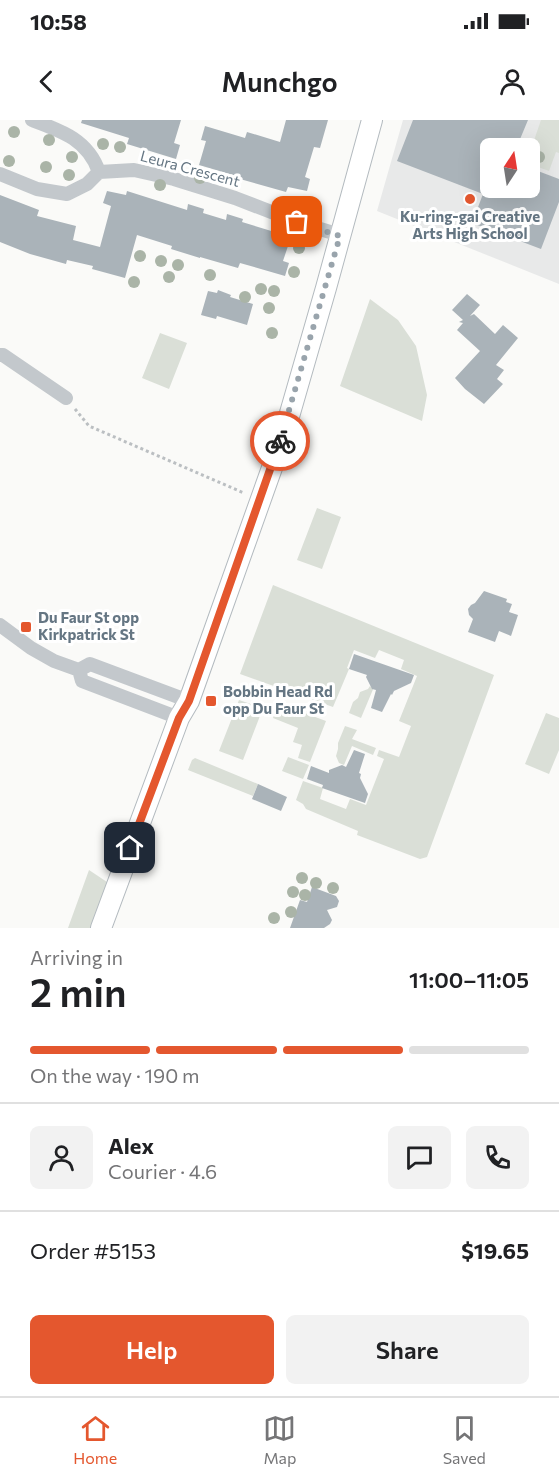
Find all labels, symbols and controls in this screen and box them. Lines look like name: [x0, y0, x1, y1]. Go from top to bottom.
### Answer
text: 10:58: [30, 8, 87, 35]
icon: back: [30, 65, 63, 98]
text: Munchgo: [221, 65, 338, 98]
icon: person: [496, 65, 529, 98]
north arrow: [480, 138, 540, 198]
map controls: [480, 138, 540, 198]
street label: Leura Crescent: [139, 146, 242, 190]
marker: Ku-ring-gai Creative Arts High School: [463, 192, 477, 206]
pin: [271, 196, 322, 247]
icon: bag: [280, 205, 313, 238]
place label: Ku-ring-gai Creative Arts High School: [400, 207, 540, 242]
courier: [250, 411, 310, 471]
icon: bike: [264, 425, 297, 458]
place label: Du Faur St opp Kirkpatrick St: [38, 608, 139, 643]
marker: Du Faur St opp Kirkpatrick St: [19, 620, 33, 634]
place label: Bobbin Head Rd opp Du Faur St: [223, 682, 333, 717]
marker: Bobbin Head Rd opp Du Faur St: [204, 694, 218, 708]
pin: [104, 822, 155, 873]
icon: home: [113, 831, 146, 864]
text: Arriving in: [30, 945, 123, 969]
text: 11:00–11:05: [409, 966, 529, 993]
text: 2 min: [30, 967, 127, 1015]
text: On the way · 190 m: [30, 1063, 199, 1087]
button: person: [30, 1126, 93, 1189]
button: chat: [388, 1126, 451, 1189]
button: phone: [466, 1126, 529, 1189]
text: Alex: [108, 1132, 154, 1159]
text: Courier · 4.6: [108, 1159, 217, 1183]
text: Order #5153: [30, 1237, 156, 1264]
text: $19.65: [461, 1237, 529, 1264]
button: Help: [30, 1315, 274, 1384]
button: Share: [286, 1315, 529, 1384]
tab: Home: [73, 1412, 117, 1467]
tab: Map: [263, 1412, 296, 1467]
tab: Saved: [443, 1412, 486, 1467]

